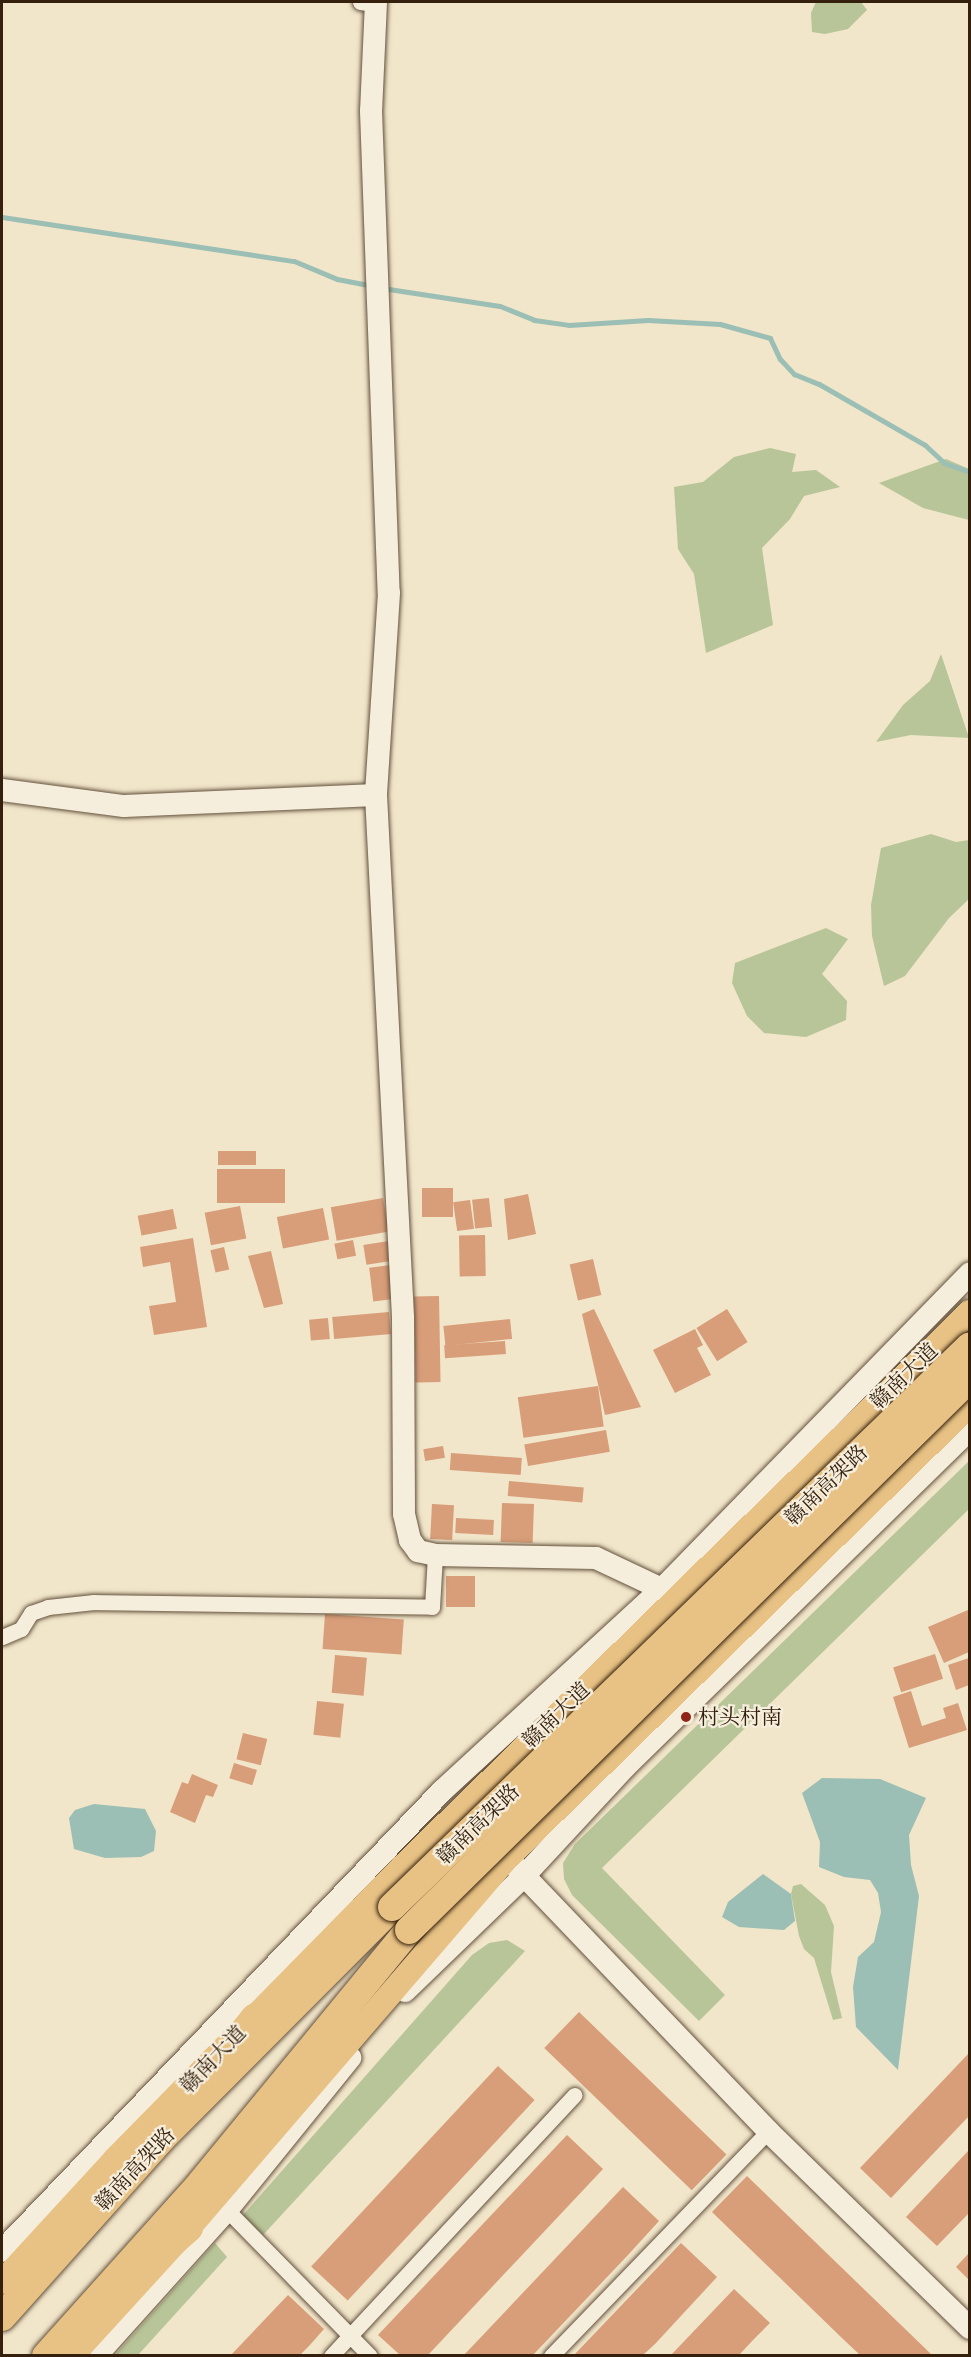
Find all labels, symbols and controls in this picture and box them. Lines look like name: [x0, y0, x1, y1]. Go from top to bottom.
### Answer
street label: 赣南大道: [865, 1338, 943, 1414]
street label: 赣南高架路: [779, 1439, 873, 1531]
street label: 赣南大道: [517, 1677, 595, 1753]
place label: 村头村南: [698, 1704, 782, 1730]
marker: 村头村南: [679, 1710, 693, 1724]
street label: 赣南高架路: [431, 1778, 525, 1870]
street label: 赣南大道: [175, 2020, 251, 2098]
street label: 赣南高架路: [90, 2122, 180, 2216]

